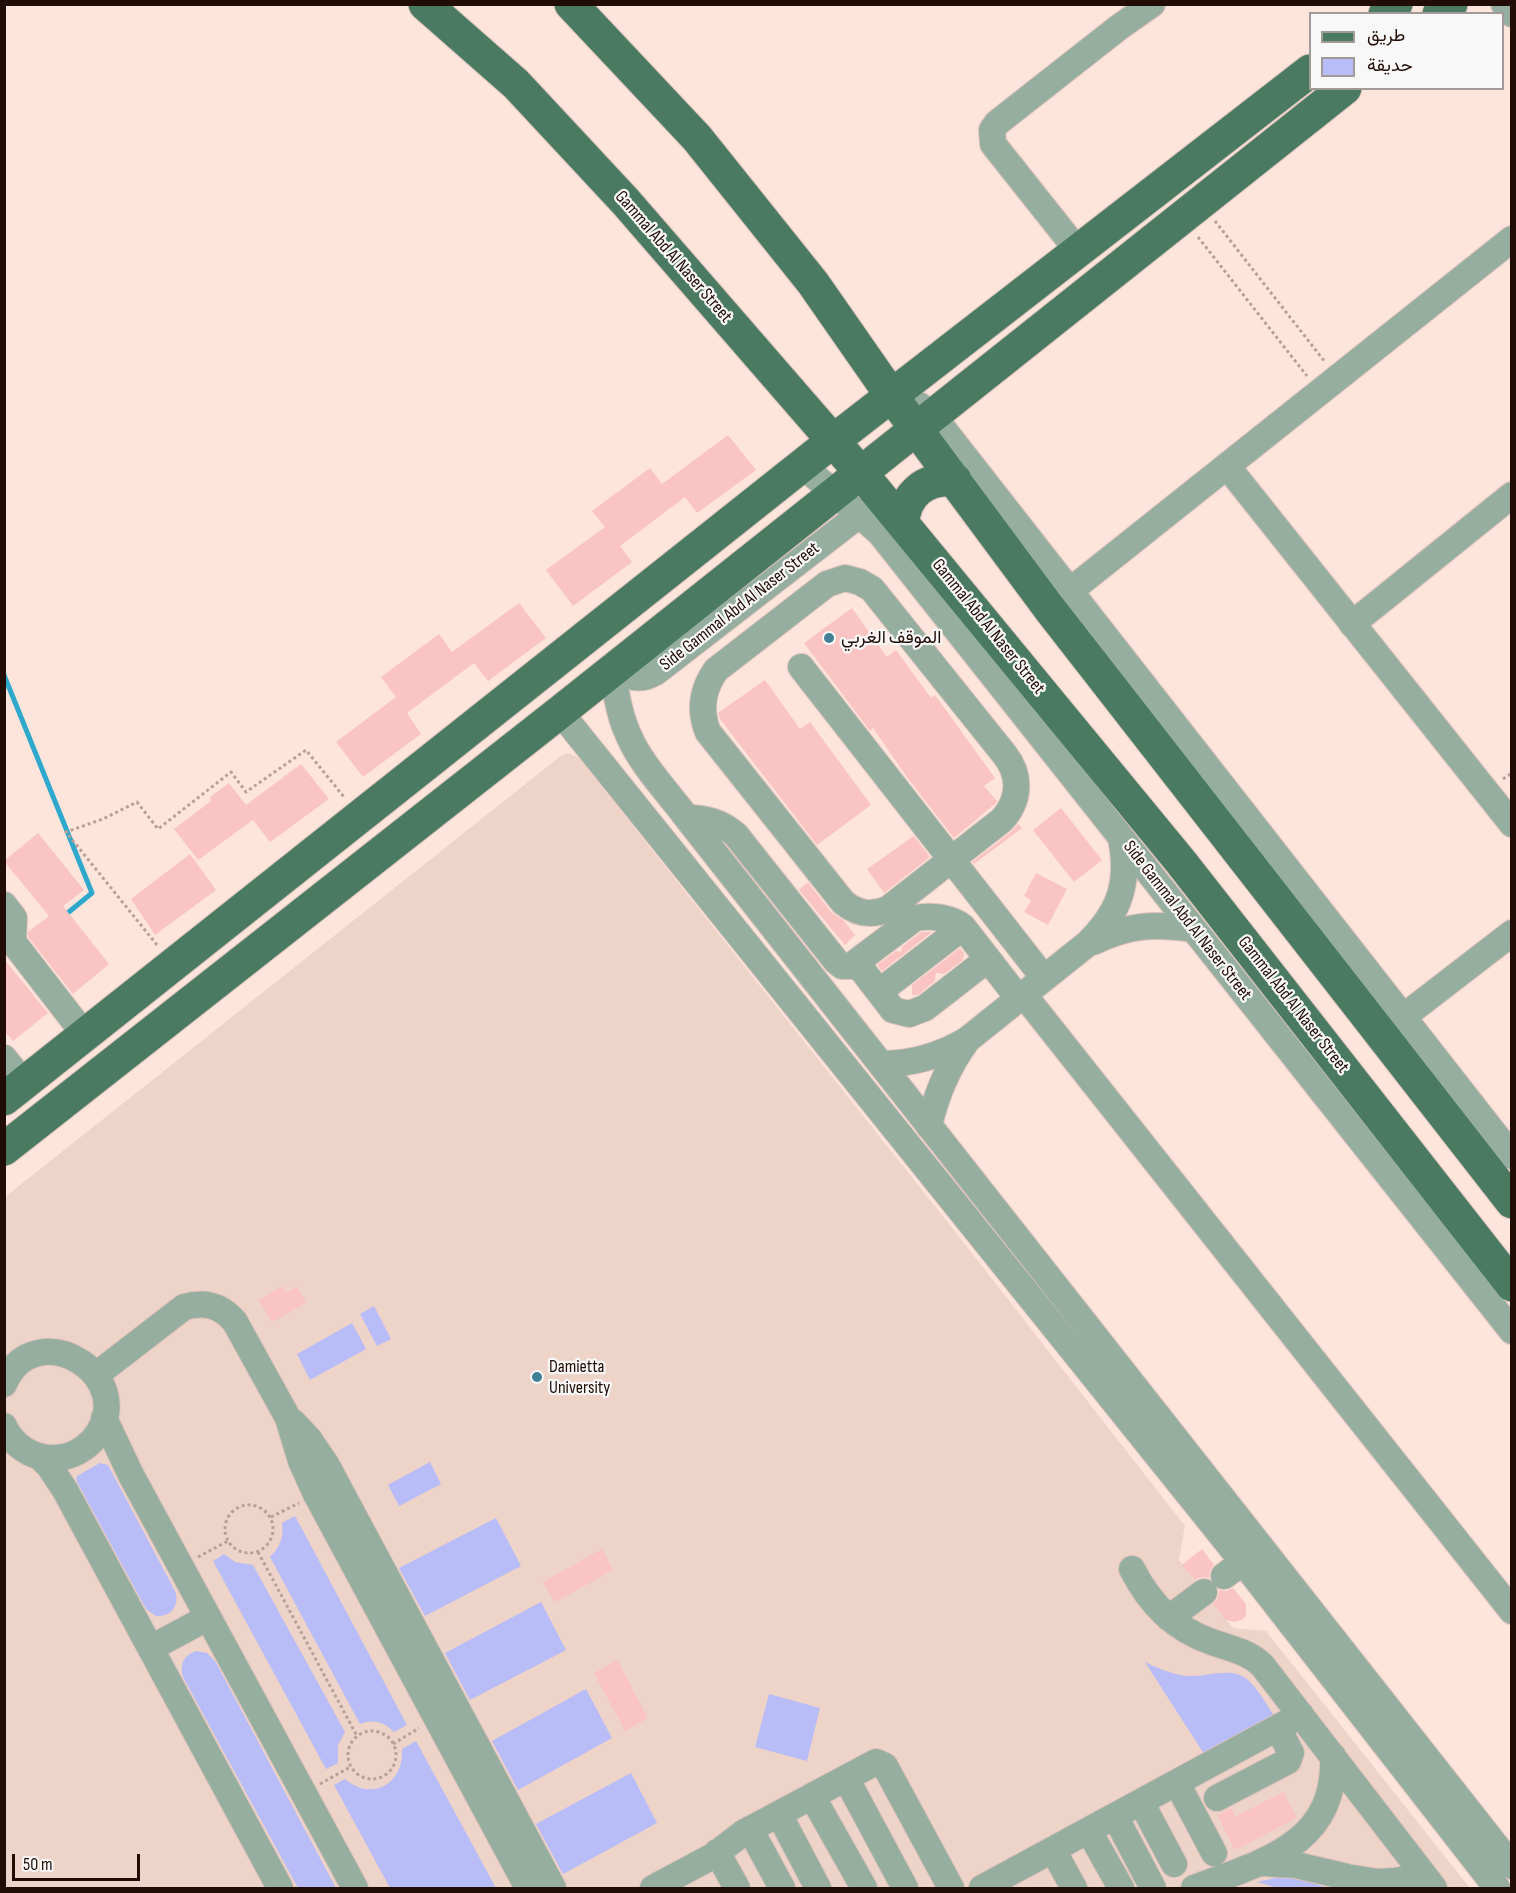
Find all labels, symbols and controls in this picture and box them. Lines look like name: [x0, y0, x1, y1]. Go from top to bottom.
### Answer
legend: [1309, 12, 1504, 90]
text: طريق: [1367, 25, 1405, 46]
text: حديقة: [1367, 55, 1413, 76]
street label: Gammal Abd Al Naser Street: [610, 187, 736, 327]
street label: Side Gammal Abd Al Naser Street: [656, 538, 824, 676]
street label: Gammal Abd Al Naser Street: [927, 555, 1049, 699]
place label: الموقف الغربي: [841, 627, 941, 649]
marker: الموقف الغربي: [822, 631, 836, 645]
street label: Side Gammal Abd Al Naser Street: [1118, 837, 1256, 1005]
street label: Gammal Abd Al Naser Street: [1233, 932, 1353, 1078]
place label: Damietta University: [549, 1356, 610, 1398]
marker: Damietta University: [530, 1370, 544, 1384]
scale bar: [15, 1842, 142, 1880]
text: 50 m: [23, 1854, 53, 1875]

